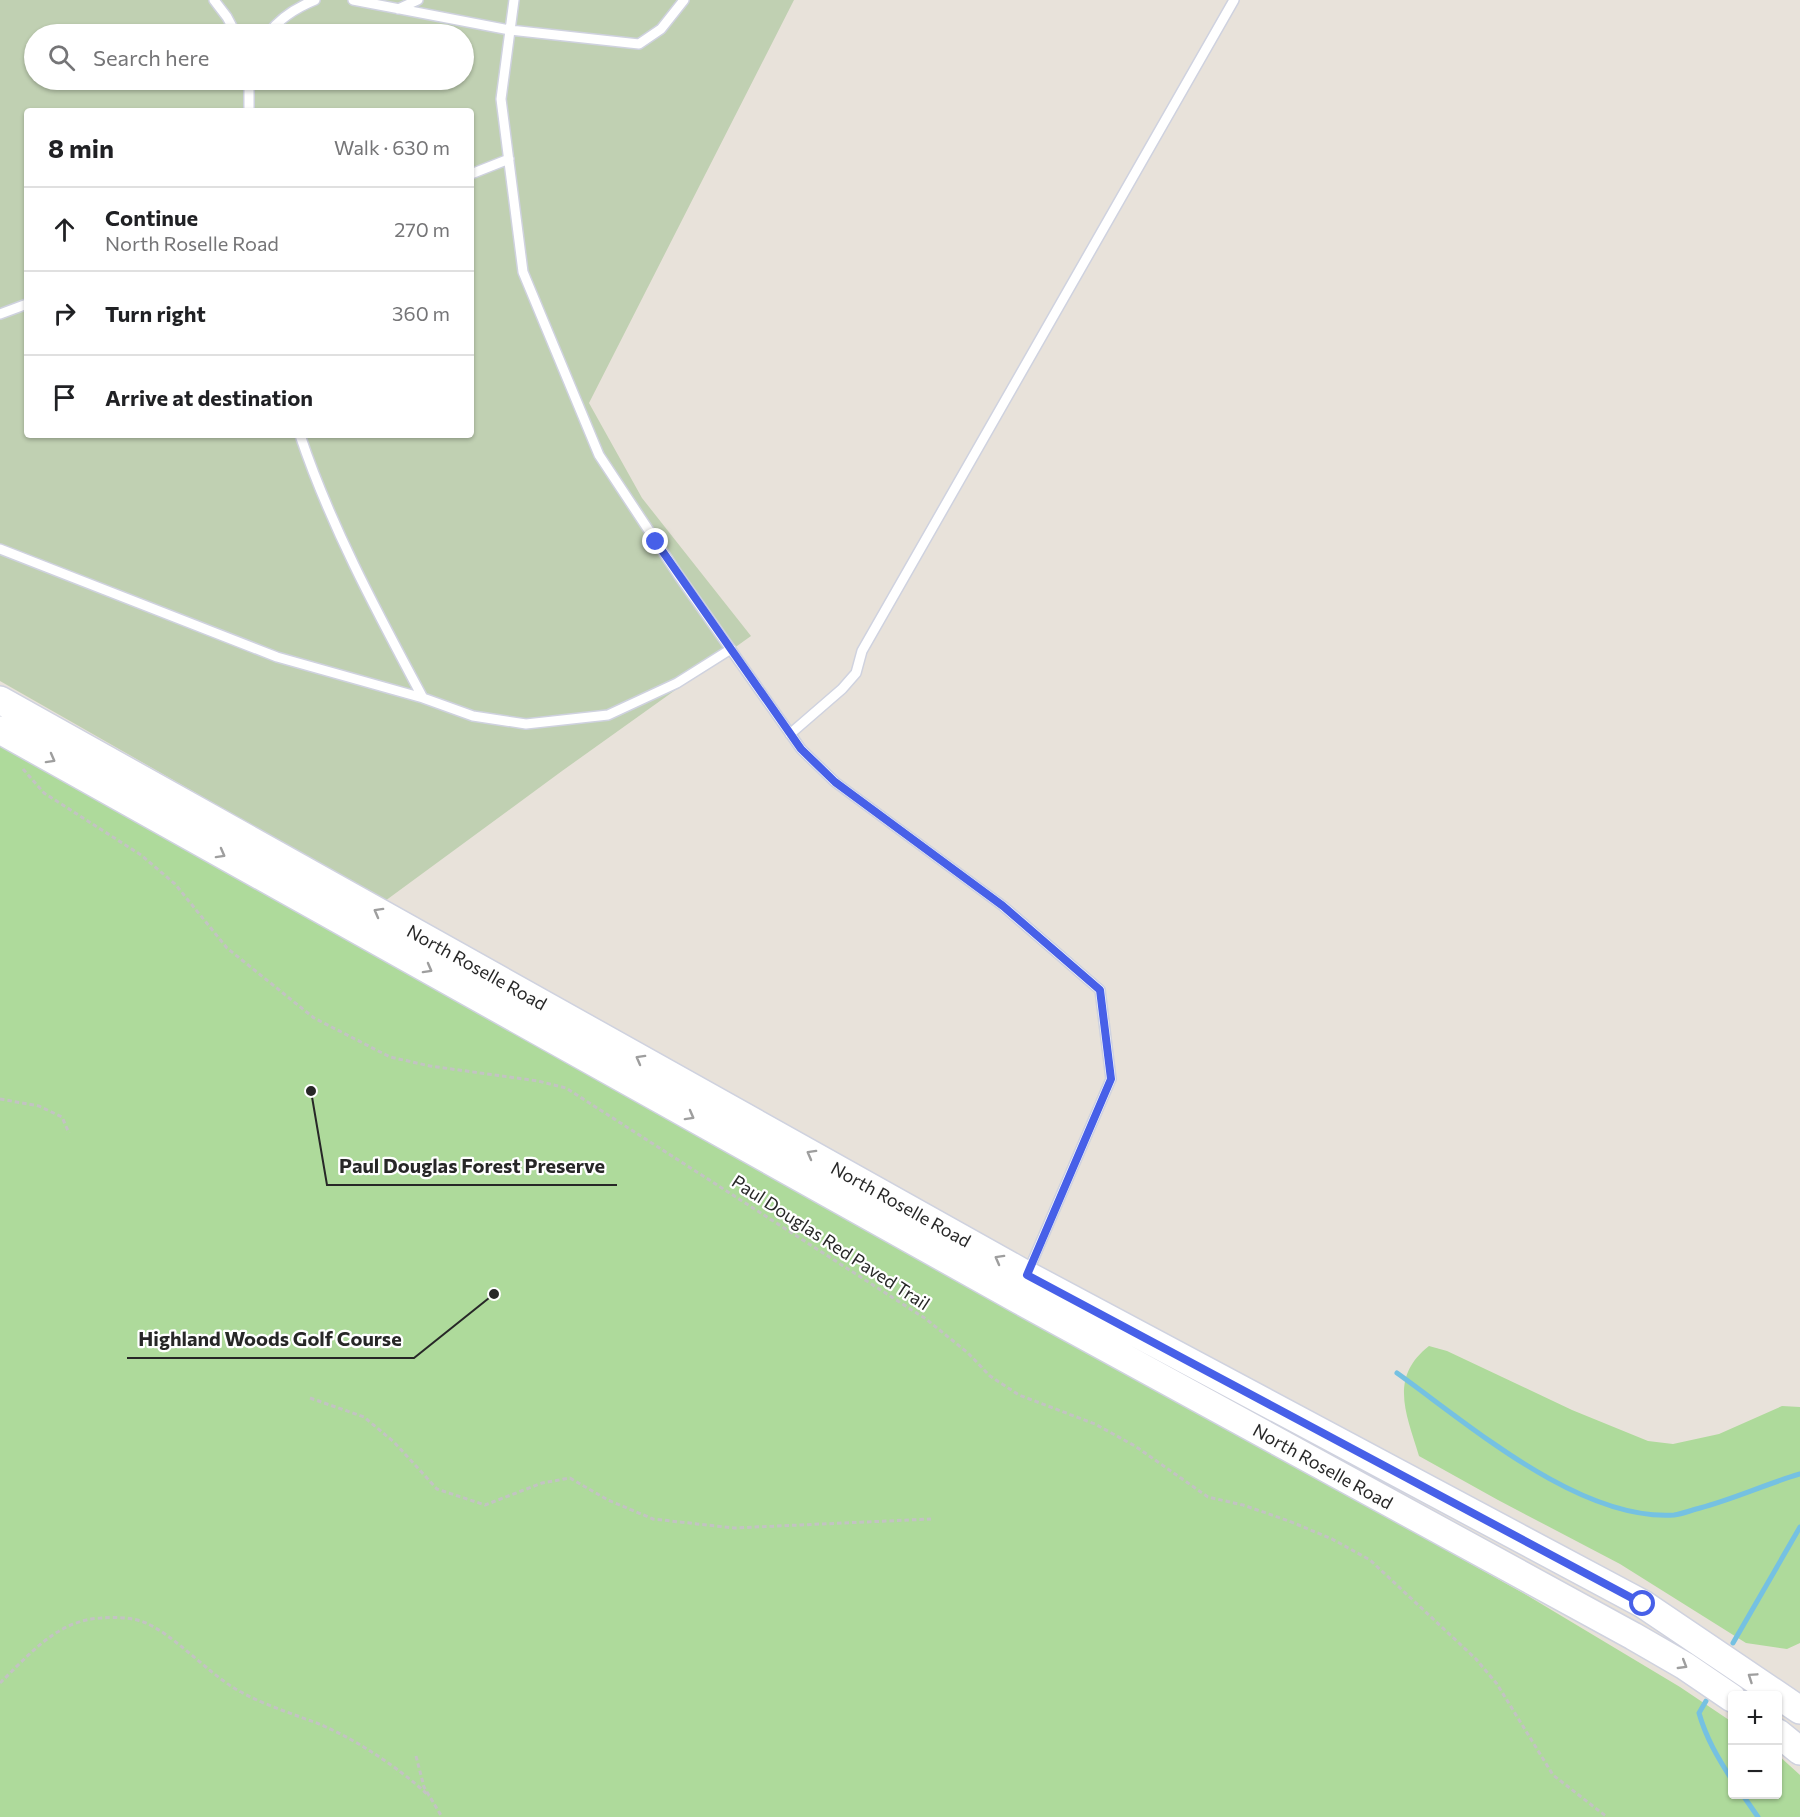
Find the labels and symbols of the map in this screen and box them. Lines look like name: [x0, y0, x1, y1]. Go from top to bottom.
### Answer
route end: [642, 528, 668, 554]
one-way arrow: [45, 751, 55, 763]
one-way arrow: [215, 847, 225, 858]
one-way arrow: [374, 908, 385, 919]
street label: North Roselle Road: [403, 919, 551, 1015]
one-way arrow: [422, 962, 432, 973]
one-way arrow: [636, 1054, 646, 1066]
one-way arrow: [684, 1109, 694, 1120]
callout: Paul Douglas Forest Preserve: [327, 1147, 617, 1185]
one-way arrow: [806, 1150, 817, 1161]
text: Paul Douglas Forest Preserve: [339, 1153, 605, 1177]
street label: North Roselle Road: [827, 1156, 975, 1252]
street label: Paul Douglas Red Paved Trail: [728, 1170, 934, 1314]
one-way arrow: [995, 1255, 1005, 1266]
callout: Highland Woods Golf Course: [127, 1320, 414, 1358]
text: Highland Woods Golf Course: [138, 1326, 402, 1350]
street label: North Roselle Road: [1249, 1418, 1397, 1514]
route start: [1629, 1590, 1655, 1616]
one-way arrow: [1677, 1658, 1687, 1670]
one-way arrow: [1747, 1673, 1758, 1684]

